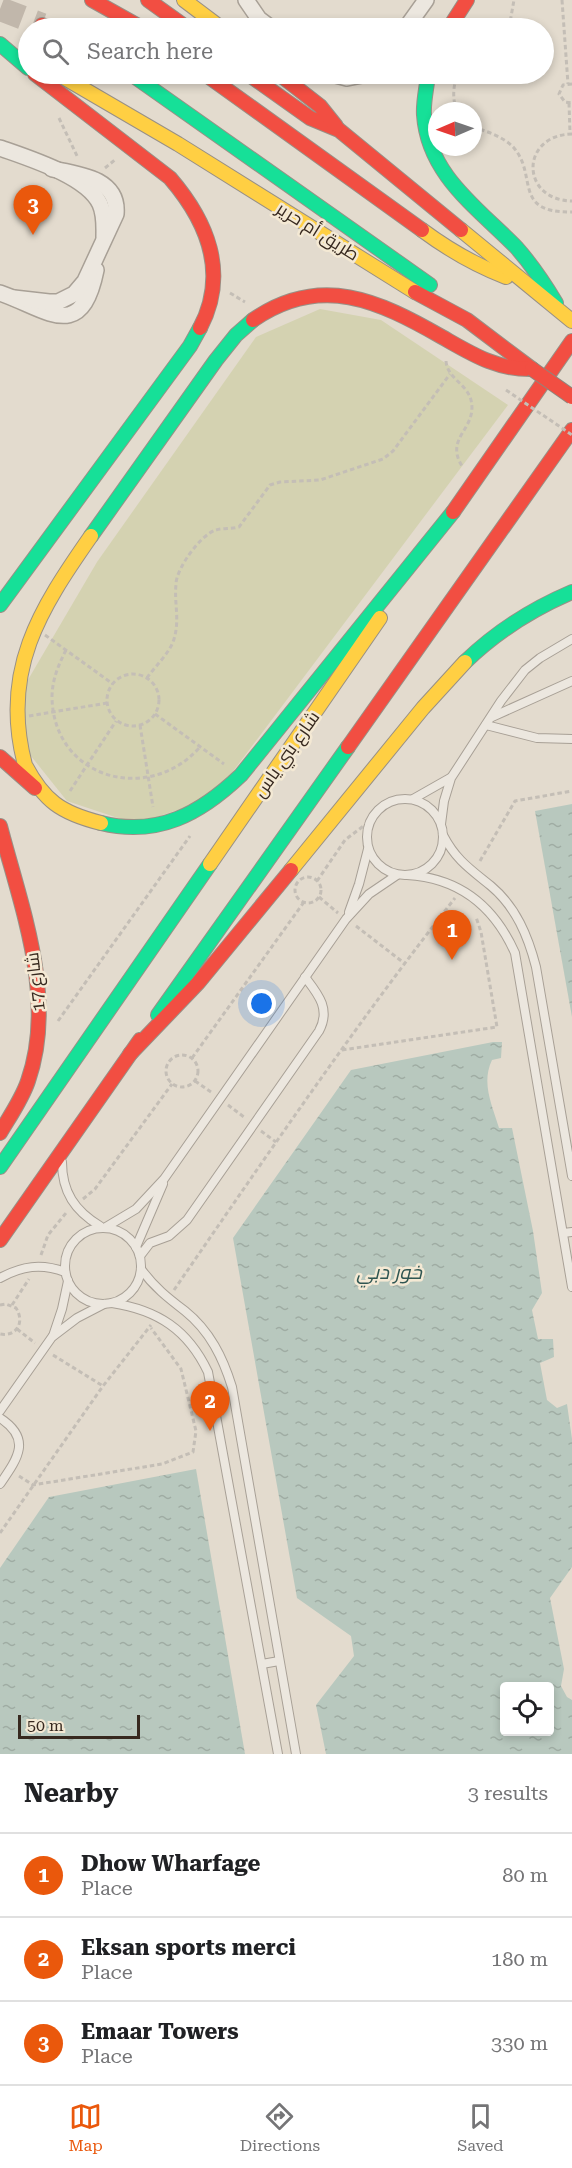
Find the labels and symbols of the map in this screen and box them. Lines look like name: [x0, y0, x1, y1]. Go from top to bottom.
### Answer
north arrow: [428, 102, 482, 156]
pin: 3: [14, 186, 52, 235]
street label: طريق أم حرير: [271, 197, 363, 266]
street label: شارع بني ياس: [249, 707, 327, 804]
pin: 1: [432, 910, 472, 960]
street label: شارع 17: [21, 951, 51, 1013]
your location: [247, 989, 276, 1018]
water label: خور دبي: [356, 1260, 423, 1288]
pin: 2: [190, 1382, 230, 1431]
scale bar: [18, 1712, 140, 1740]

